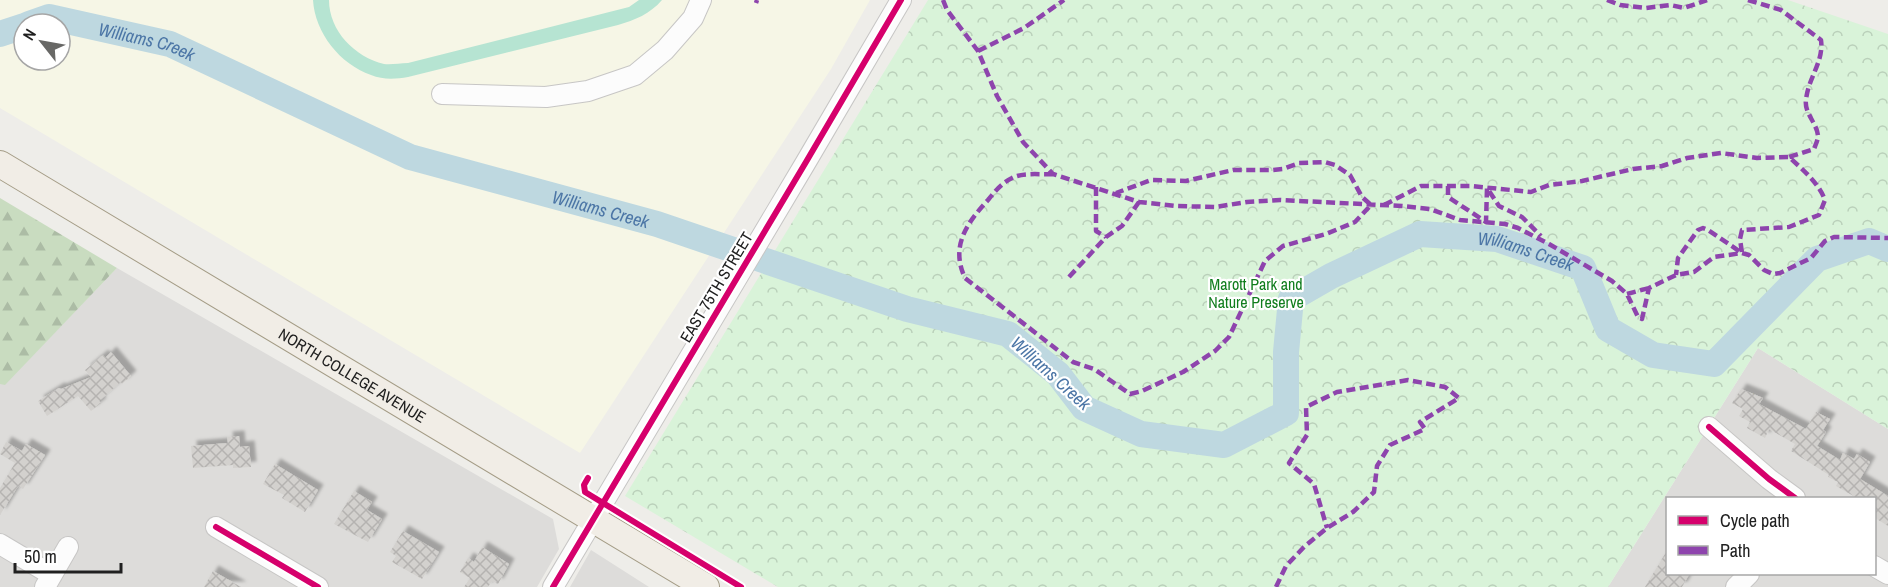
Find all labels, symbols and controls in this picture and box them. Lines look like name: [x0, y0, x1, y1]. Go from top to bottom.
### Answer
north arrow: [12, 12, 72, 72]
water label: Williams Creek: [96, 16, 200, 67]
text: N: [17, 25, 41, 44]
water label: Williams Creek: [549, 184, 653, 234]
water label: Williams Creek: [1477, 225, 1578, 277]
street label: EAST 75TH STREET: [674, 228, 758, 346]
park label: Marott Park and Nature Preserve: [1208, 273, 1304, 313]
street label: NORTH COLLEGE AVENUE: [275, 323, 430, 428]
water label: Williams Creek: [1006, 330, 1097, 416]
legend: [1666, 497, 1876, 575]
text: Cycle path: [1720, 508, 1790, 533]
scale bar: [15, 536, 122, 574]
text: Path: [1720, 538, 1750, 563]
text: 50 m: [24, 544, 57, 569]

